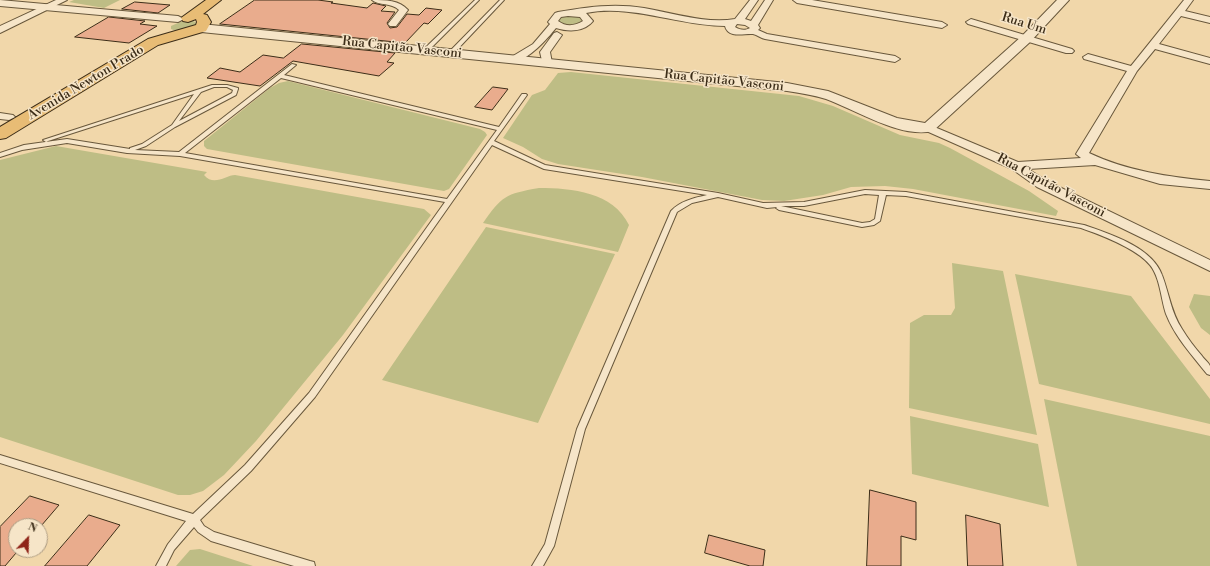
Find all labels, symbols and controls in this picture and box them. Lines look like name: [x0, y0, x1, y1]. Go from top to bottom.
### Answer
street label: Rua Um: [1000, 10, 1048, 38]
street label: Rua Capitão Vasconi: [341, 34, 463, 62]
street label: Avenida Newton Prado: [25, 42, 147, 124]
street label: Rua Capitão Vasconi: [663, 67, 785, 95]
street label: Rua Capitão Vasconi: [994, 151, 1108, 221]
north arrow: [8, 518, 48, 558]
text: N: [26, 520, 39, 536]

